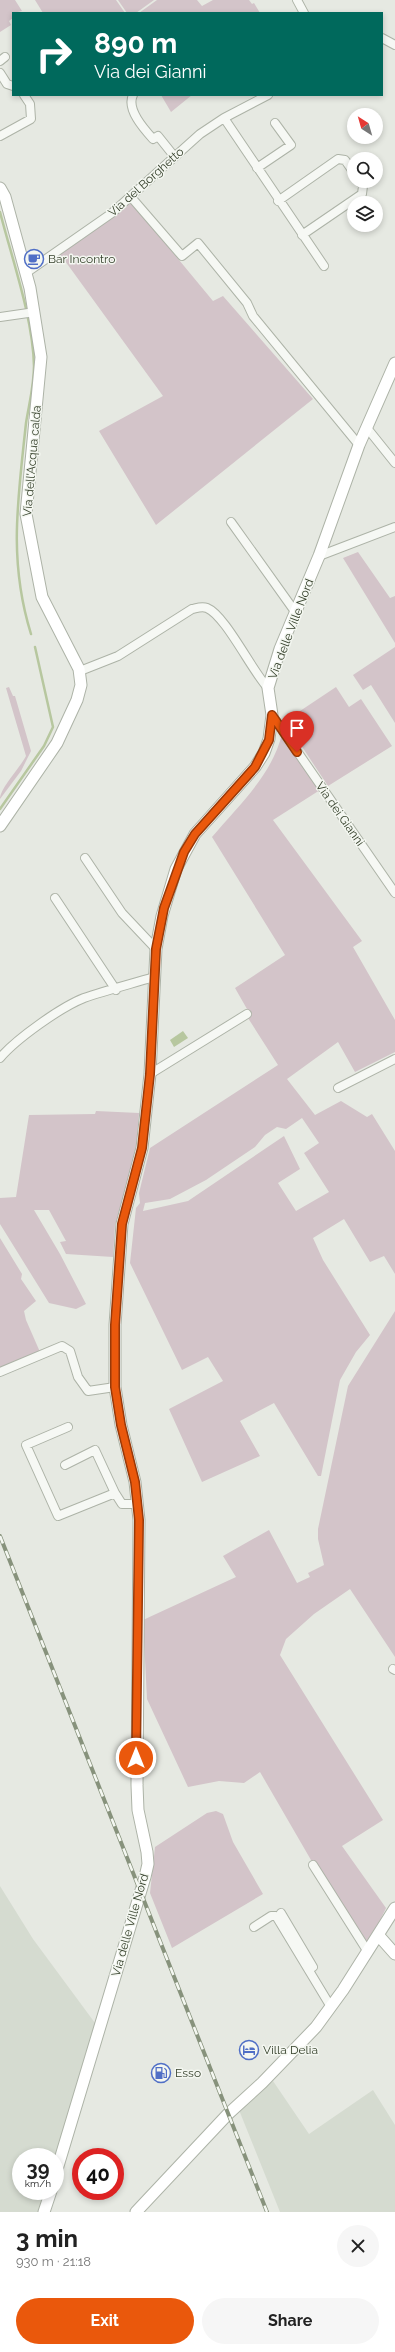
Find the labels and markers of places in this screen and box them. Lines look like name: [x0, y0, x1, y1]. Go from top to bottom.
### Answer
cafe icon: Bar Incontro: [23, 248, 45, 270]
place label: Bar Incontro: [48, 252, 115, 266]
pin: [280, 711, 314, 752]
hotel icon: Villa Delia: [238, 2039, 260, 2061]
place label: Villa Delia: [263, 2043, 318, 2057]
fuel station icon: Esso: [150, 2062, 172, 2084]
place label: Esso: [175, 2066, 201, 2080]

